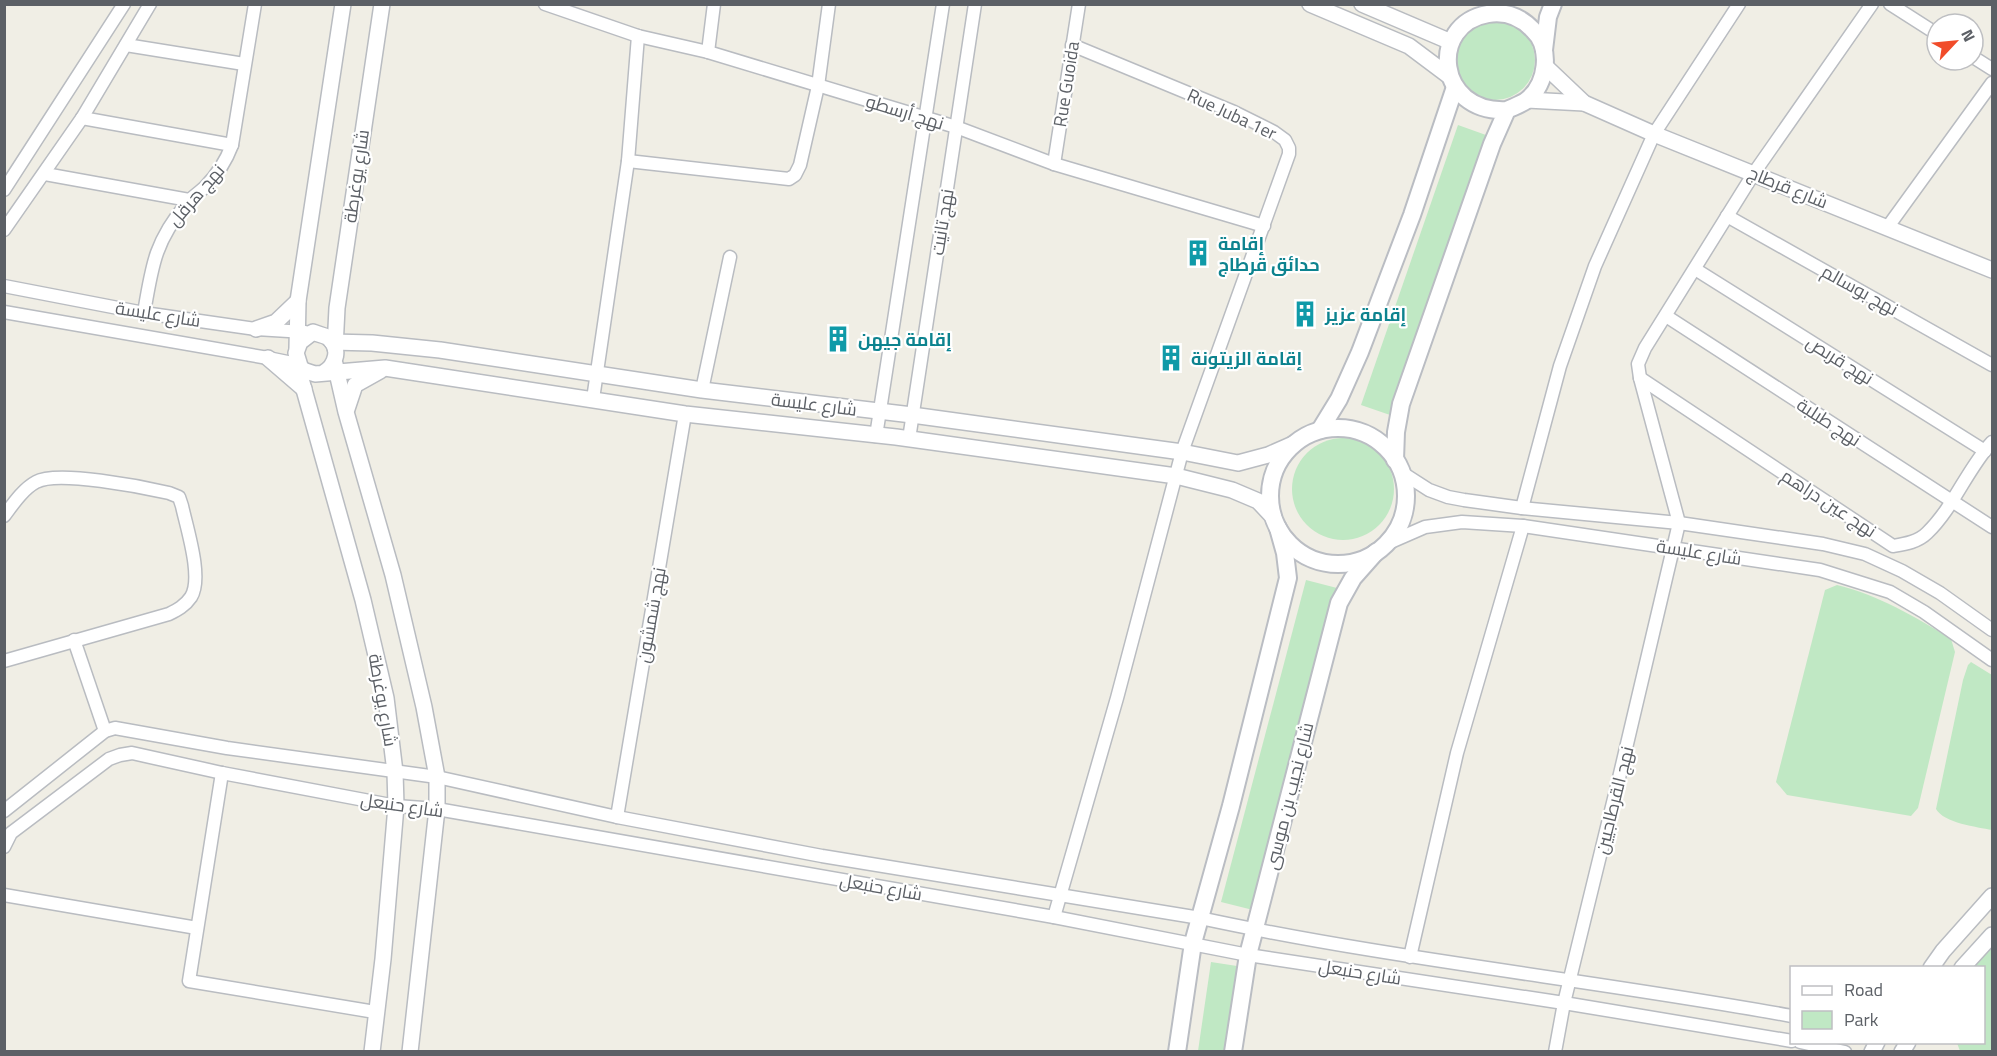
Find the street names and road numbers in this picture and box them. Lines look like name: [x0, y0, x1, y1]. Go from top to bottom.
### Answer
street label: Rue Guoida: [1046, 39, 1086, 129]
street label: Rue Juba 1er: [1183, 81, 1281, 147]
street label: نهج أرسطو: [863, 87, 947, 137]
street label: شارع يوغرطة: [336, 128, 376, 224]
street label: نهج هرقل: [161, 158, 231, 232]
street label: شارع قرطاج: [1744, 159, 1832, 215]
street label: نهج تانيت: [923, 187, 961, 257]
street label: نهج بوسالم: [1817, 258, 1903, 322]
street label: شارع عليسة: [113, 294, 203, 334]
street label: نهج قربص: [1801, 329, 1879, 391]
street label: شارع عليسة: [770, 385, 858, 423]
street label: نهج طبلبة: [1792, 391, 1866, 453]
street label: نهج عين دراهم: [1776, 462, 1882, 544]
street label: شارع عليسة: [1654, 532, 1744, 572]
street label: نهج شمشون: [629, 565, 673, 665]
street label: شارع يوغرطة: [362, 651, 404, 749]
street label: شارع نجيب بن موسى: [1258, 720, 1320, 872]
street label: نهج القرطاجيين: [1588, 743, 1640, 857]
street label: شارع حنبعل: [359, 786, 445, 824]
street label: شارع حنبعل: [838, 866, 924, 908]
street label: شارع حنبعل: [1317, 952, 1403, 992]

